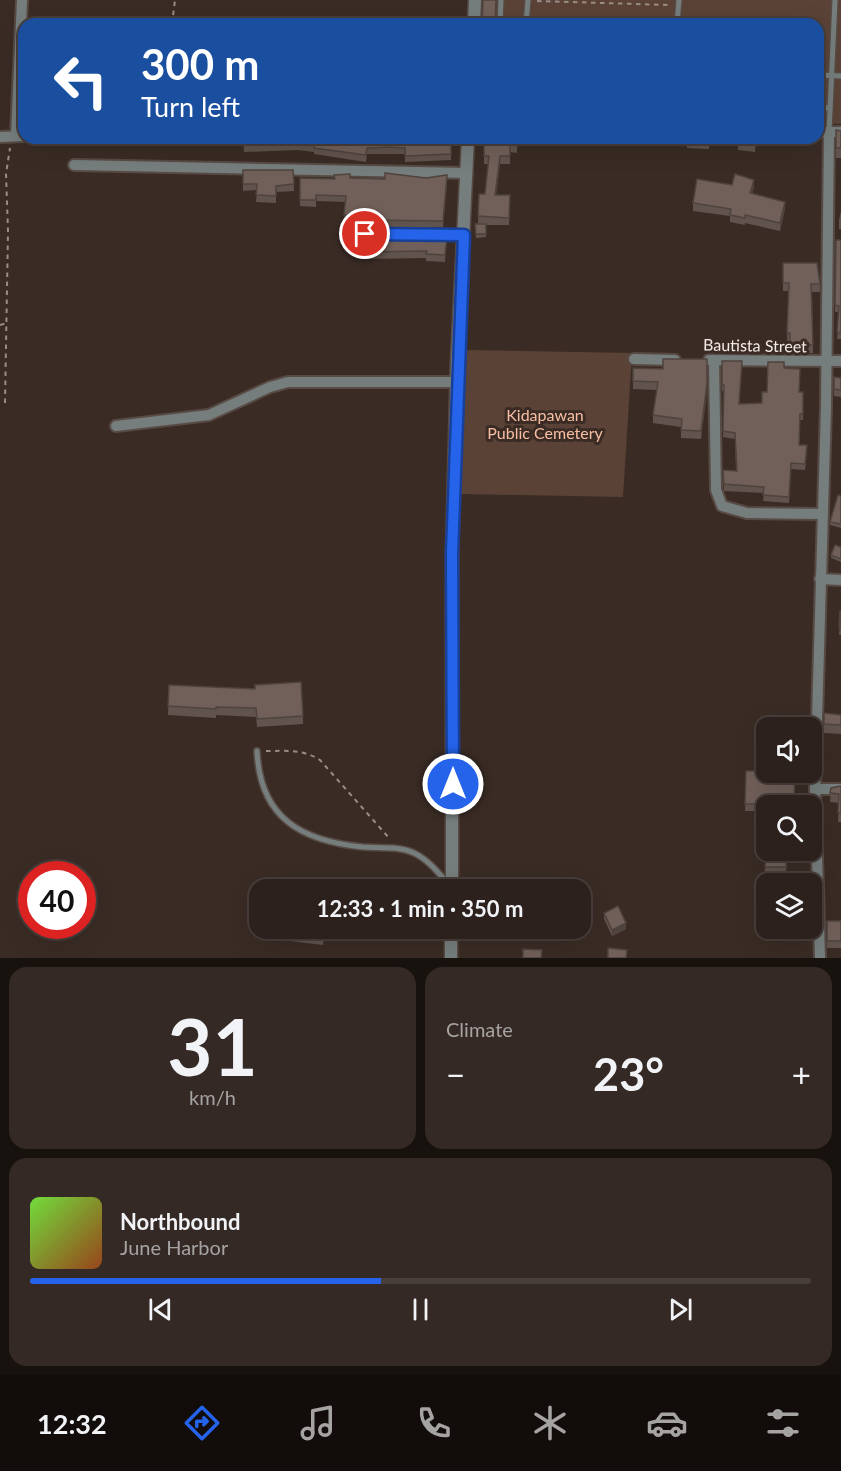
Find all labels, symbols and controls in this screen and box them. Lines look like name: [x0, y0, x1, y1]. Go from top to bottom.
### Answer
text: 300 m: [141, 39, 259, 89]
icon: left: [42, 42, 120, 120]
text: Turn left: [141, 90, 240, 123]
pin: [339, 208, 390, 259]
icon: arrive: [348, 217, 381, 250]
street label: Bautista Street: [703, 335, 807, 355]
park label: Kidapawan Public Cemetery: [487, 405, 604, 442]
map controls: [756, 717, 822, 939]
button: sound: [756, 717, 822, 783]
position arrow: [421, 752, 485, 816]
button: search: [756, 795, 822, 861]
speed limit sign: 40: [18, 861, 96, 939]
button: layers: [756, 873, 822, 939]
text: 12:33 · 1 min · 350 m: [317, 895, 523, 922]
text: 31: [167, 999, 258, 1093]
text: Climate: [446, 1017, 513, 1041]
text: 23°: [593, 1047, 664, 1101]
text: −: [446, 1054, 465, 1094]
text: +: [792, 1054, 811, 1094]
text: km/h: [189, 1085, 236, 1109]
text: Northbound: [120, 1208, 240, 1235]
text: June Harbor: [120, 1235, 228, 1259]
icon: previous: [144, 1293, 177, 1326]
icon: pause: [404, 1293, 437, 1326]
icon: next: [664, 1293, 697, 1326]
icon: directions: [181, 1402, 223, 1444]
icon: music: [297, 1402, 339, 1444]
icon: phone: [413, 1402, 455, 1444]
icon: climate: [529, 1402, 571, 1444]
icon: car: [646, 1402, 688, 1444]
icon: filters: [762, 1402, 804, 1444]
text: 12:32: [37, 1407, 107, 1440]

